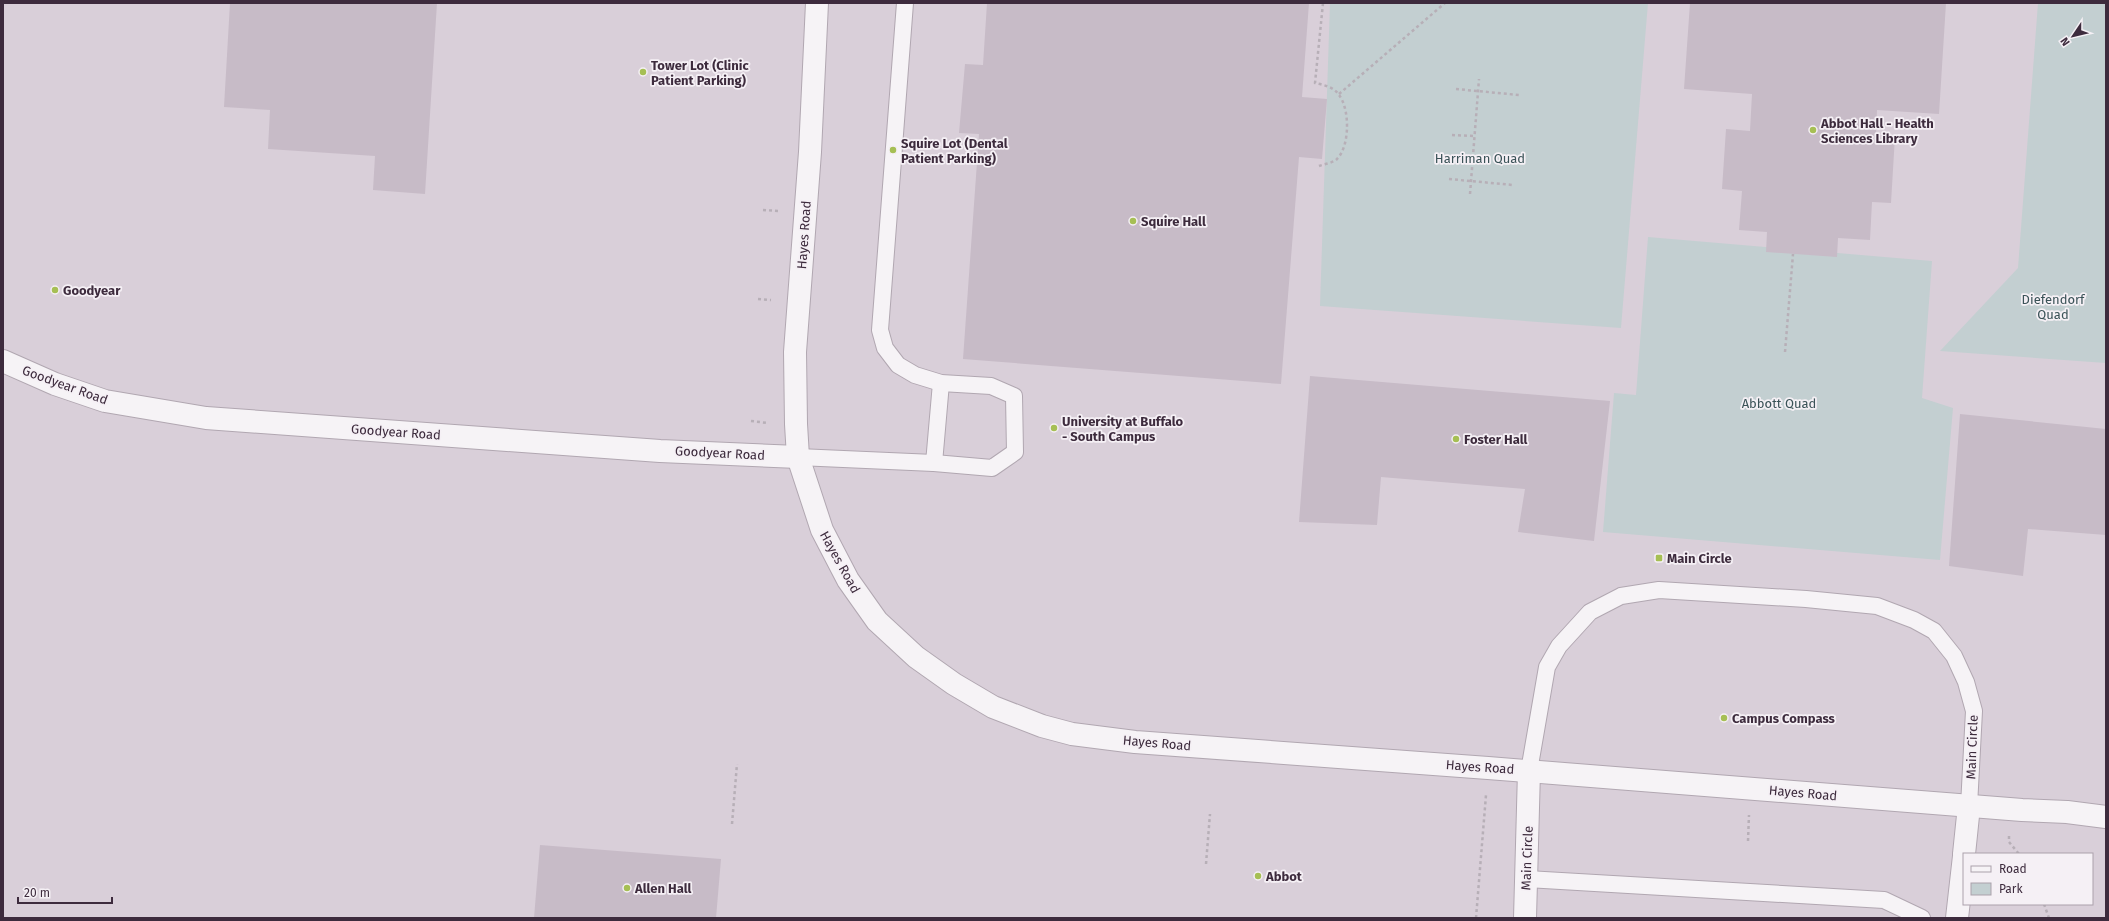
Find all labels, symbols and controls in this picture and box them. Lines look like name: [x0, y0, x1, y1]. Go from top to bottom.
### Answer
north arrow: [2053, 16, 2093, 56]
text: N: [2058, 35, 2073, 48]
place label: Tower Lot (Clinic Patient Parking): [651, 58, 749, 88]
marker: Tower Lot (Clinic Patient Parking): [638, 67, 648, 77]
place label: Abbot Hall - Health Sciences Library: [1820, 116, 1934, 146]
marker: Abbot Hall - Health Sciences Library: [1808, 125, 1818, 135]
place label: Squire Lot (Dental Patient Parking): [901, 136, 1008, 166]
marker: Squire Lot (Dental Patient Parking): [888, 145, 898, 155]
park label: Harriman Quad: [1435, 151, 1525, 166]
street label: Hayes Road: [794, 200, 814, 270]
place label: Squire Hall: [1141, 214, 1206, 229]
marker: Squire Hall: [1128, 216, 1138, 226]
place label: Goodyear: [63, 283, 121, 298]
marker: Goodyear: [50, 285, 60, 295]
park label: Diefendorf Quad: [2022, 292, 2086, 322]
street label: Goodyear Road: [20, 363, 110, 407]
park label: Abbott Quad: [1742, 396, 1816, 411]
place label: University at Buffalo - South Campus: [1062, 414, 1184, 444]
street label: Goodyear Road: [351, 421, 441, 443]
marker: University at Buffalo - South Campus: [1049, 423, 1059, 433]
place label: Foster Hall: [1464, 432, 1528, 447]
marker: Foster Hall: [1451, 434, 1461, 444]
street label: Goodyear Road: [675, 443, 765, 463]
street label: Hayes Road: [817, 528, 863, 596]
place label: Main Circle: [1667, 551, 1732, 566]
marker: Main Circle: [1654, 553, 1664, 563]
place label: Campus Compass: [1732, 711, 1836, 726]
marker: Campus Compass: [1719, 713, 1729, 723]
street label: Main Circle: [1963, 714, 1981, 780]
street label: Hayes Road: [1122, 733, 1192, 753]
street label: Hayes Road: [1445, 757, 1515, 777]
street label: Hayes Road: [1768, 783, 1838, 803]
street label: Main Circle: [1518, 825, 1536, 891]
legend: [1963, 853, 2093, 905]
text: Road: [1999, 862, 2027, 876]
place label: Abbot: [1265, 869, 1303, 884]
marker: Abbot: [1253, 871, 1263, 881]
scale bar: [18, 879, 112, 905]
place label: Allen Hall: [634, 881, 692, 896]
text: Park: [1999, 882, 2023, 896]
marker: Allen Hall: [622, 883, 632, 893]
text: 20 m: [24, 886, 50, 900]

